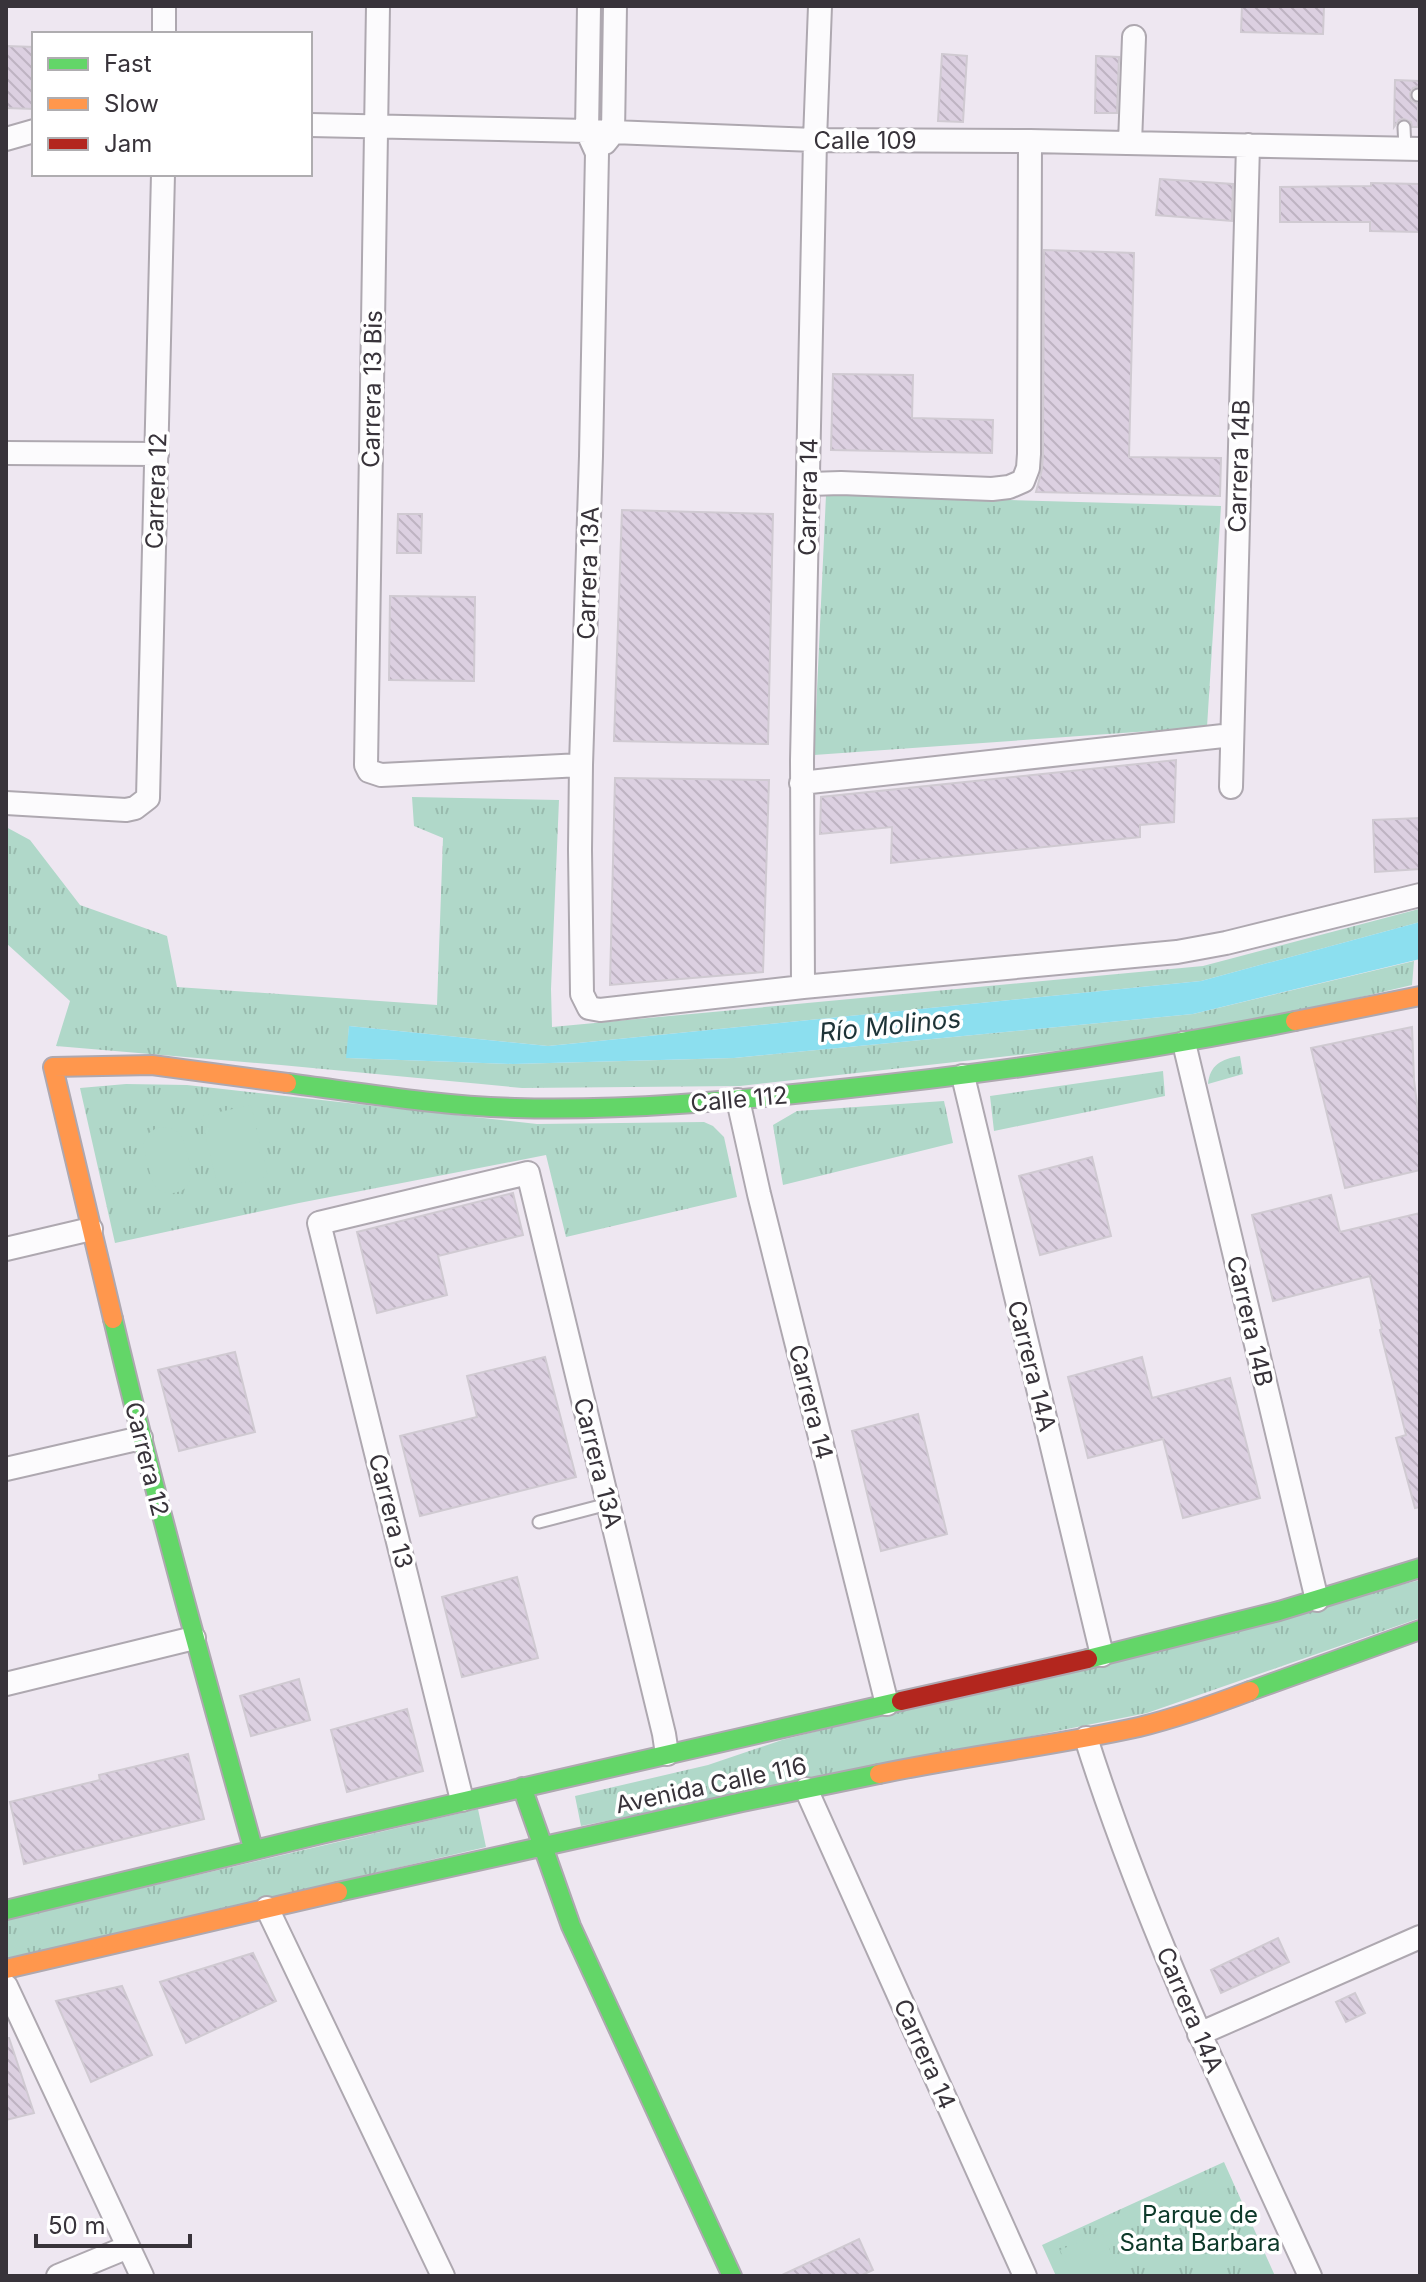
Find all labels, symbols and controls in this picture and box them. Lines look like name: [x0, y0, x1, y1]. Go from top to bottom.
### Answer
legend: [32, 32, 312, 176]
text: Fast: [104, 49, 152, 78]
text: Slow: [104, 89, 159, 118]
street label: Calle 109: [813, 126, 917, 155]
text: Jam: [104, 129, 152, 158]
street label: Carrera 13 Bis: [356, 310, 388, 468]
street label: Carrera 14B: [1222, 399, 1256, 533]
street label: Carrera 12: [139, 432, 173, 550]
street label: Carrera 14: [792, 438, 824, 556]
street label: Carrera 13A: [571, 506, 605, 640]
water label: Río Molinos: [818, 1002, 962, 1048]
street label: Calle 112: [689, 1080, 789, 1118]
street label: Carrera 14B: [1221, 1253, 1279, 1389]
street label: Carrera 14A: [1002, 1297, 1062, 1435]
street label: Carrera 14: [783, 1341, 839, 1463]
street label: Carrera 13A: [568, 1395, 628, 1531]
street label: Carrera 12: [119, 1399, 175, 1519]
street label: Carrera 13: [363, 1451, 419, 1571]
street label: Avenida Calle 116: [613, 1751, 809, 1819]
street label: Carrera 14A: [1150, 1943, 1230, 2077]
street label: Carrera 14: [888, 1994, 962, 2114]
scale bar: [36, 2198, 190, 2248]
park label: Parque de Santa Barbara: [1120, 2200, 1280, 2257]
text: 50 m: [48, 2211, 106, 2240]

